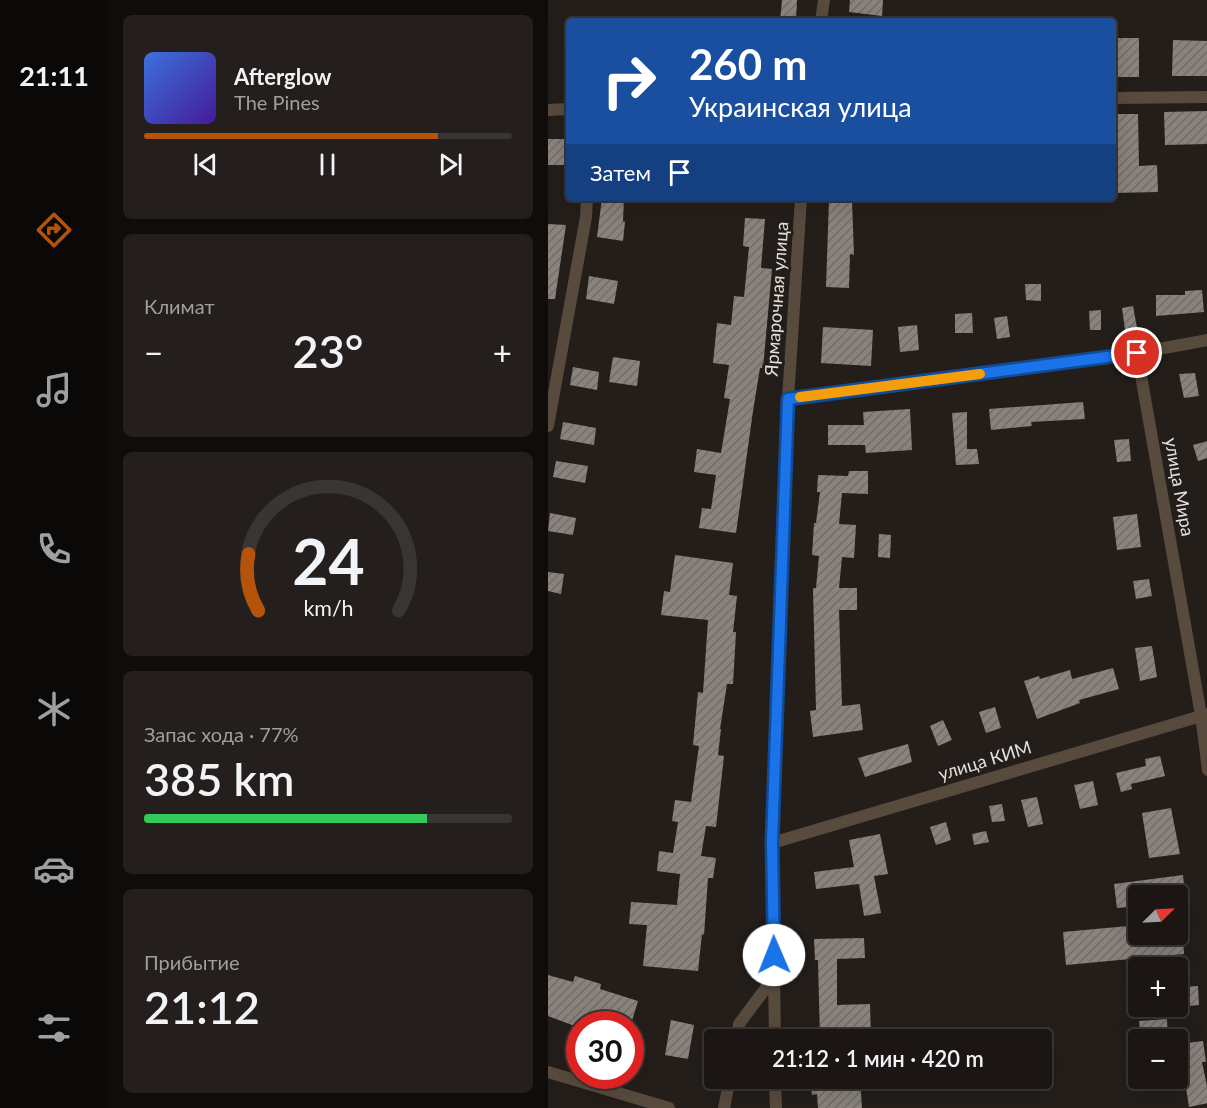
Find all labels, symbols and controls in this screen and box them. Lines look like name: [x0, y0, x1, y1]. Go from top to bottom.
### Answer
text: 260 m: [689, 39, 807, 89]
icon: right: [590, 42, 668, 120]
text: 21:11: [19, 59, 89, 92]
text: Afterglow: [234, 63, 331, 90]
text: The Pines: [234, 90, 320, 114]
text: Украинская улица: [689, 90, 912, 123]
icon: previous: [189, 148, 222, 181]
icon: pause: [311, 148, 344, 181]
icon: next: [434, 148, 467, 181]
icon: arrive: [663, 156, 696, 189]
text: Затем: [590, 159, 651, 186]
icon: directions: [33, 209, 75, 251]
street label: Ярмарочная улица: [760, 221, 792, 378]
text: Климат: [144, 294, 215, 318]
text: 23°: [293, 324, 363, 378]
pin: [1111, 327, 1162, 378]
text: −: [144, 332, 163, 372]
text: +: [493, 332, 512, 372]
icon: arrive: [1120, 336, 1153, 369]
icon: music: [33, 369, 75, 411]
street label: улица Мира: [1160, 436, 1199, 538]
text: 24: [292, 523, 364, 598]
icon: phone: [33, 528, 75, 570]
text: km/h: [303, 595, 353, 621]
icon: climate: [33, 688, 75, 730]
text: Запас хода · 77%: [144, 722, 299, 746]
street label: улица КИМ: [935, 735, 1034, 785]
text: 385 km: [144, 752, 294, 806]
icon: car: [33, 848, 75, 890]
north arrow: [1128, 885, 1188, 945]
map controls: [1128, 885, 1188, 1089]
position arrow: [742, 923, 806, 987]
text: Прибытие: [144, 950, 240, 974]
button: +: [1128, 957, 1188, 1017]
text: 21:12: [144, 980, 260, 1034]
icon: filters: [33, 1007, 75, 1049]
speed limit sign: 30: [566, 1011, 644, 1089]
button: −: [1128, 1029, 1188, 1089]
text: 21:12 · 1 мин · 420 m: [772, 1045, 984, 1072]

